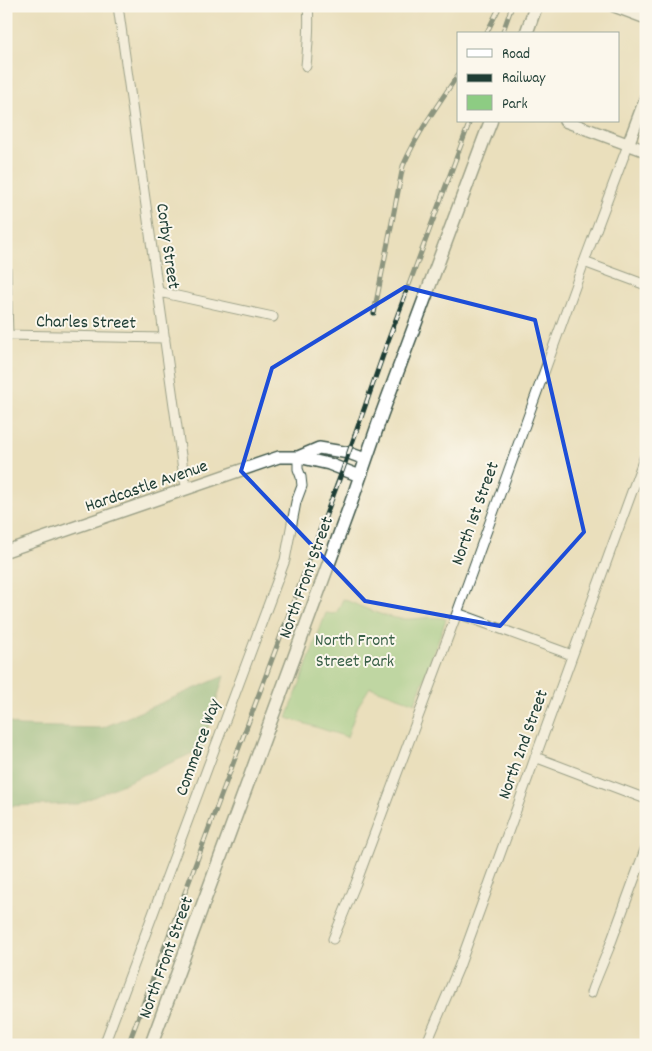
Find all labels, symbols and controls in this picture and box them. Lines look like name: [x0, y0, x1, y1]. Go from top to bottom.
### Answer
legend: [457, 32, 620, 122]
text: Road: [502, 44, 530, 66]
text: Railway: [502, 68, 546, 90]
text: Park: [502, 94, 528, 116]
street label: Corby Street: [148, 202, 185, 291]
street label: Charles Street: [36, 310, 136, 337]
street label: Hardcastle Avenue: [82, 455, 212, 520]
street label: North 1st Street: [446, 458, 507, 569]
street label: North Front Street: [274, 513, 341, 642]
park label: North Front Street Park: [315, 629, 395, 675]
street label: North 2nd Street: [493, 686, 556, 803]
street label: Commerce Way: [170, 695, 229, 800]
street label: North Front Street: [134, 893, 201, 1022]

